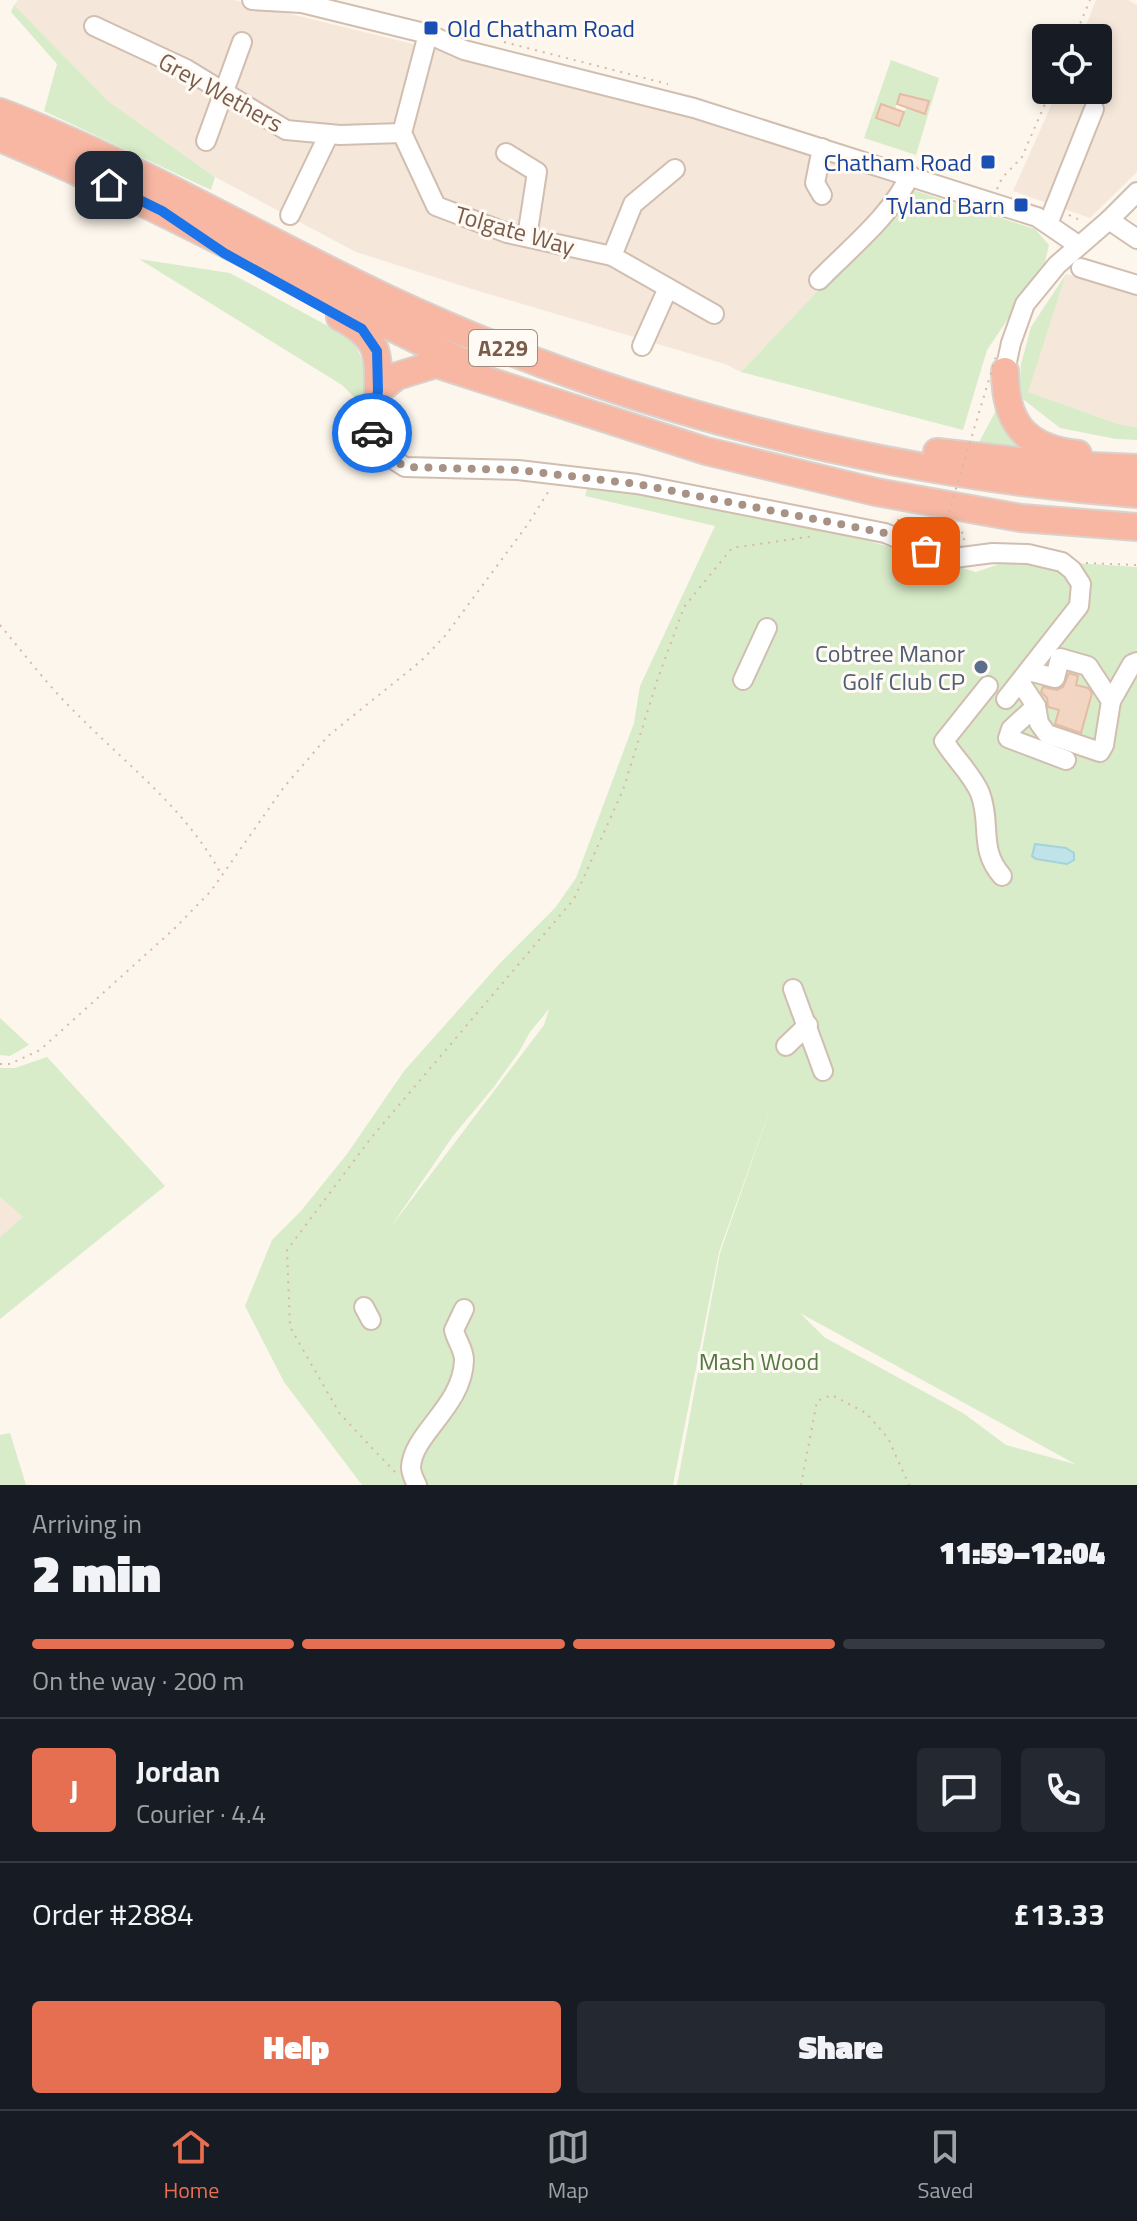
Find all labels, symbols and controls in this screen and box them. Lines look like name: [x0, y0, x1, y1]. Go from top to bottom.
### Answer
place label: Old Chatham Road: [447, 10, 635, 46]
marker: Old Chatham Road: [422, 19, 440, 37]
map controls: [1032, 24, 1112, 104]
button: locate: [1032, 24, 1112, 104]
street label: Grey Wethers: [152, 43, 290, 141]
place label: Chatham Road: [823, 144, 972, 180]
pin: [75, 151, 143, 219]
marker: Chatham Road: [979, 153, 997, 171]
icon: home: [87, 163, 131, 207]
place label: Tyland Barn: [886, 187, 1005, 223]
street label: Tolgate Way: [451, 196, 580, 264]
marker: Tyland Barn: [1012, 196, 1030, 214]
road number: A229: [469, 330, 537, 366]
courier: [332, 393, 412, 473]
icon: car: [350, 411, 394, 455]
pin: [892, 517, 960, 585]
icon: bag: [904, 529, 948, 573]
place label: Cobtree Manor Golf Club CP: [815, 635, 965, 699]
marker: Cobtree Manor Golf Club CP: [972, 658, 990, 676]
park label: Mash Wood: [699, 1343, 819, 1379]
text: Arriving in: [32, 1504, 142, 1543]
text: 11:59–12:04: [939, 1530, 1105, 1576]
text: 2 min: [32, 1533, 161, 1612]
text: On the way · 200 m: [32, 1661, 244, 1700]
text: Jordan: [136, 1748, 220, 1794]
button: chat: [917, 1748, 1001, 1832]
button: phone: [1021, 1748, 1105, 1832]
text: J: [69, 1767, 79, 1813]
text: Courier · 4.4: [136, 1794, 266, 1833]
text: Order #2884: [32, 1891, 194, 1937]
text: £13.33: [1013, 1891, 1105, 1937]
button: Help: [32, 2001, 561, 2093]
button: Share: [577, 2001, 1105, 2093]
tab: Home: [164, 2125, 219, 2207]
tab: Map: [546, 2125, 590, 2207]
tab: Saved: [917, 2125, 973, 2207]

